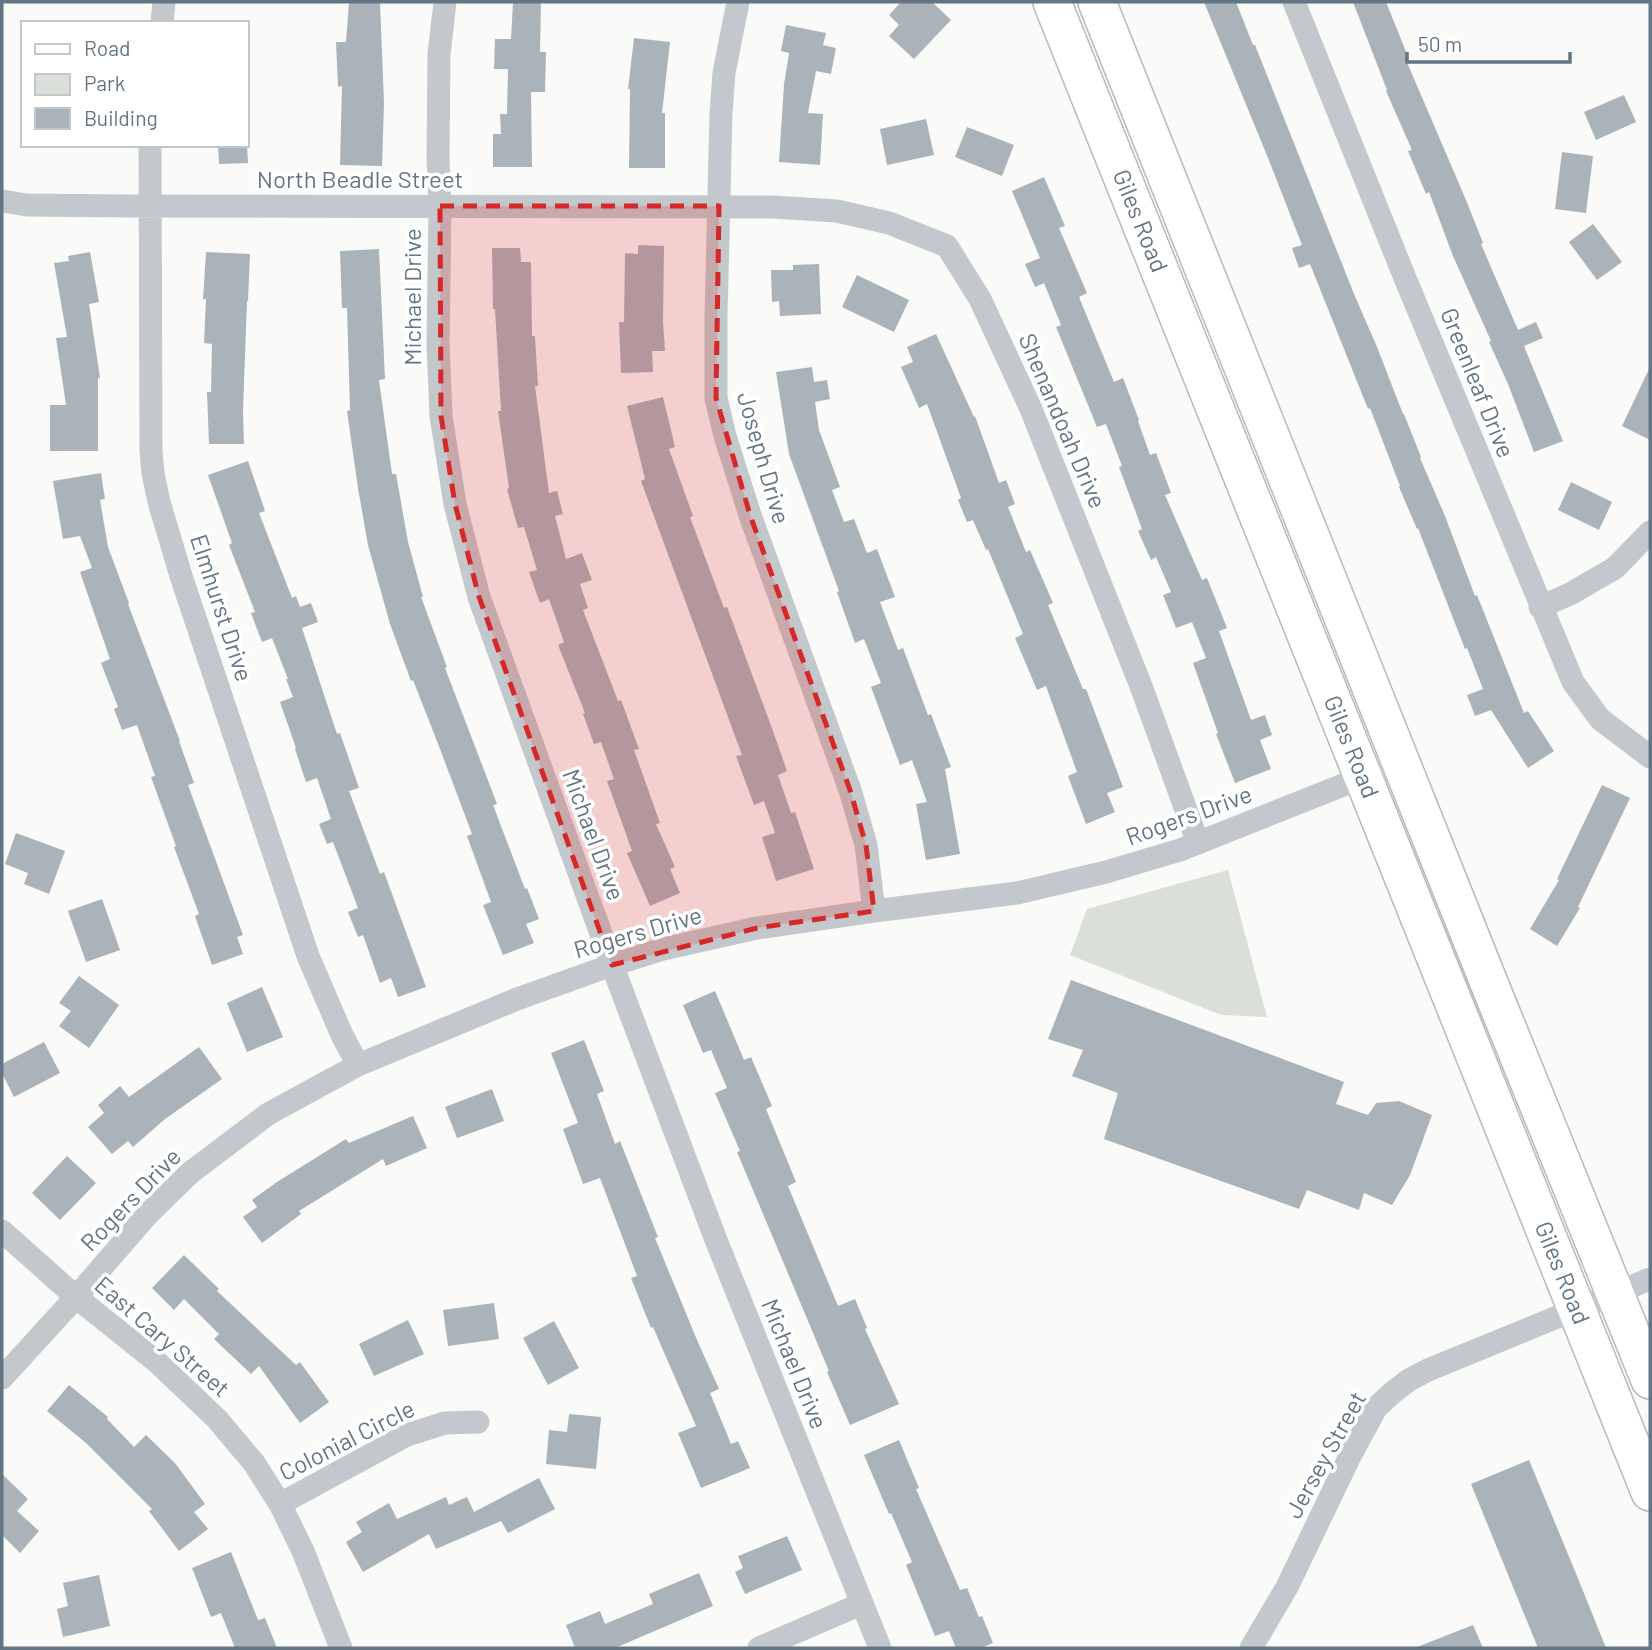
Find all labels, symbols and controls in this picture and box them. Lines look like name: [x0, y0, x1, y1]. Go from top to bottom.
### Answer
legend: [21, 21, 248, 147]
scale bar: [1407, 21, 1570, 65]
text: 50 m: [1418, 31, 1462, 56]
text: Road: [84, 35, 130, 60]
text: Park: [84, 70, 125, 95]
text: Building: [84, 105, 158, 130]
street label: North Beadle Street: [257, 164, 463, 193]
street label: Giles Road: [1108, 165, 1175, 276]
street label: Michael Drive: [397, 228, 426, 366]
street label: Greenleaf Drive: [1435, 303, 1522, 462]
street label: Shenandoah Drive: [1013, 329, 1113, 512]
street label: Joseph Drive: [732, 388, 797, 527]
street label: Elmhurst Drive: [185, 530, 260, 685]
street label: Giles Road: [1319, 691, 1386, 802]
street label: Michael Drive: [557, 765, 632, 904]
street label: Rogers Drive: [1122, 778, 1255, 851]
street label: Rogers Drive: [570, 899, 705, 964]
street label: Rogers Drive: [74, 1141, 186, 1256]
street label: Giles Road: [1530, 1217, 1597, 1328]
street label: East Cary Street: [90, 1269, 236, 1402]
street label: Michael Drive: [756, 1294, 835, 1433]
street label: Jersey Street: [1278, 1386, 1371, 1523]
street label: Colonial Circle: [274, 1393, 419, 1486]

